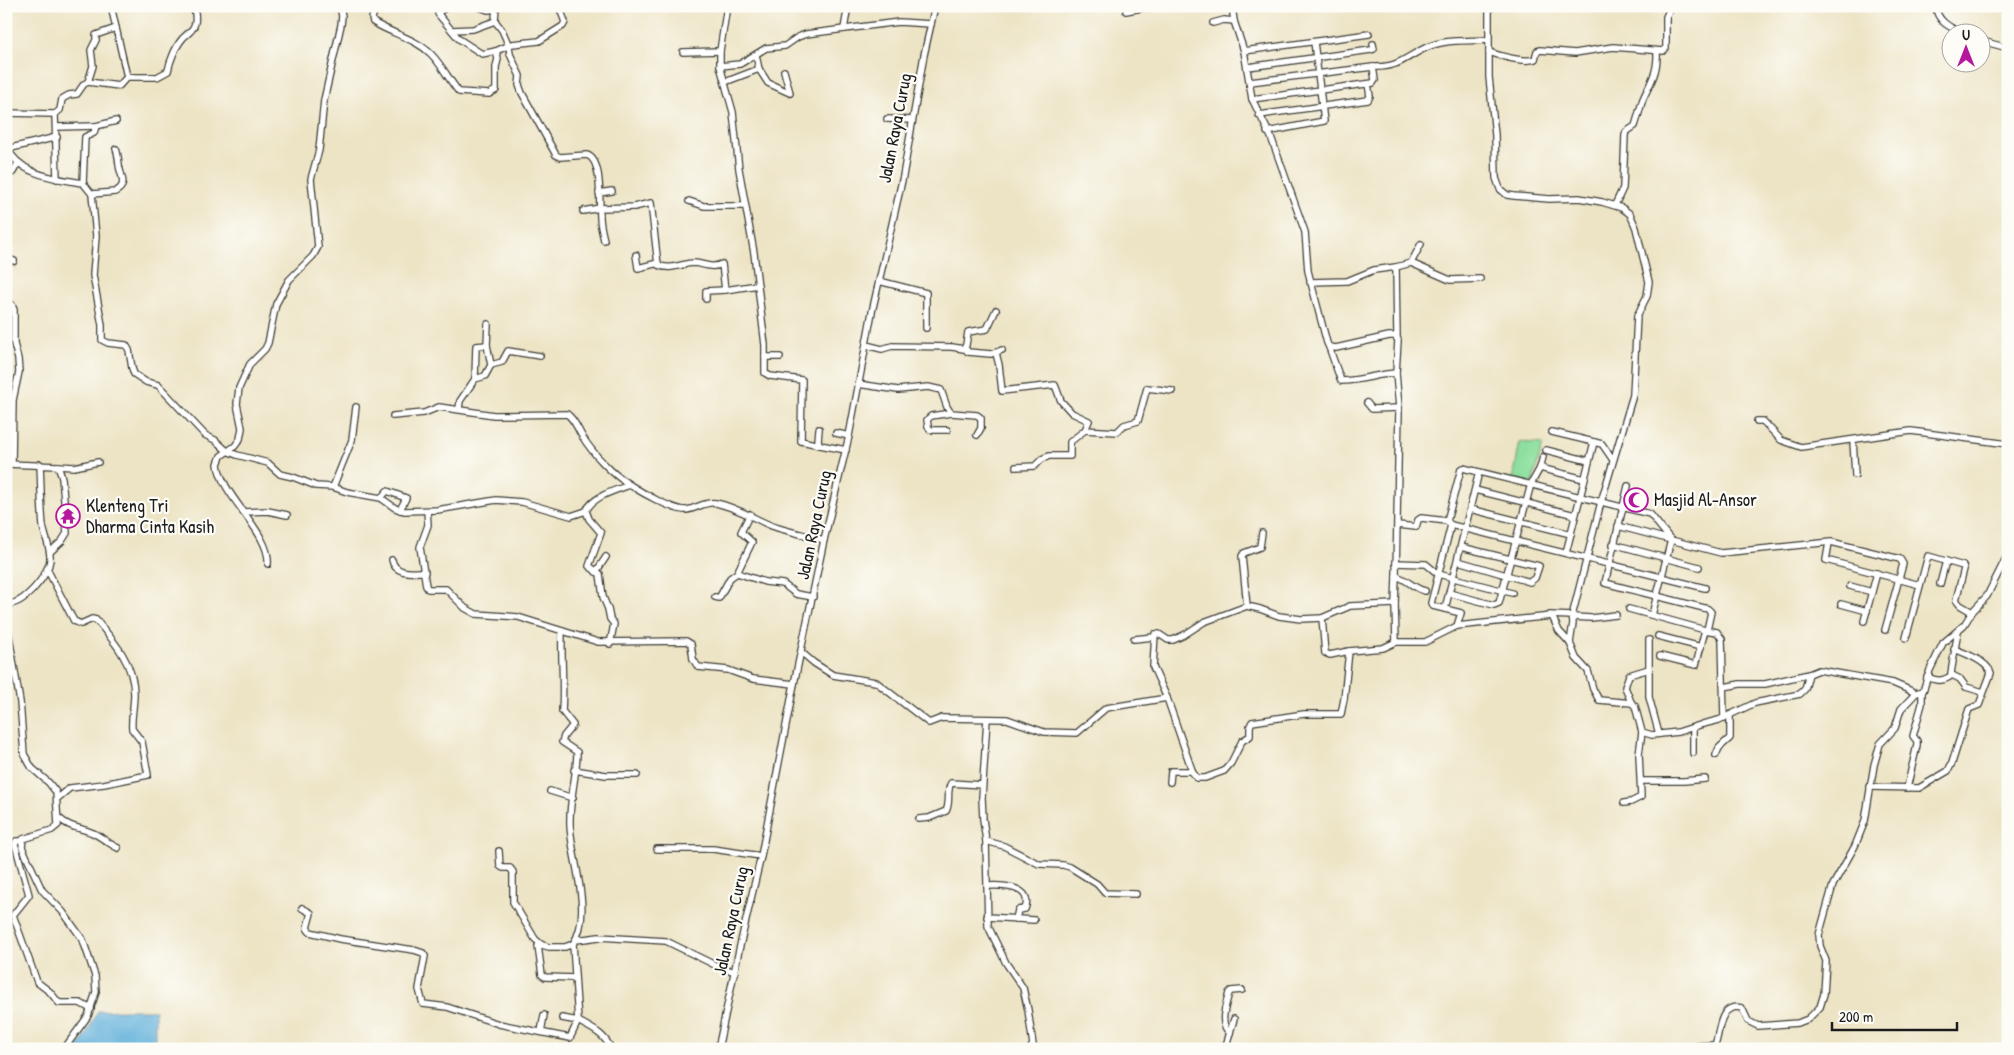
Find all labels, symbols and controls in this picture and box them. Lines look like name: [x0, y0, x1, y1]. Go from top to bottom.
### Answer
north arrow: [1942, 22, 1992, 72]
text: U: [1962, 25, 1970, 44]
street label: Jalan Raya Curug: [872, 71, 917, 185]
street label: Jalan Raya Curug: [790, 468, 837, 582]
mosque icon: Masjid Al-Ansor: [1623, 487, 1649, 513]
place label: Masjid Al-Ansor: [1654, 487, 1757, 512]
place label: Klenteng Tri Dharma Cinta Kasih: [86, 493, 214, 539]
temple icon: Klenteng Tri Dharma Cinta Kasih: [55, 503, 81, 529]
street label: Jalan Raya Curug: [707, 864, 754, 978]
scale bar: [1832, 1000, 1956, 1032]
text: 200 m: [1839, 1006, 1873, 1027]

